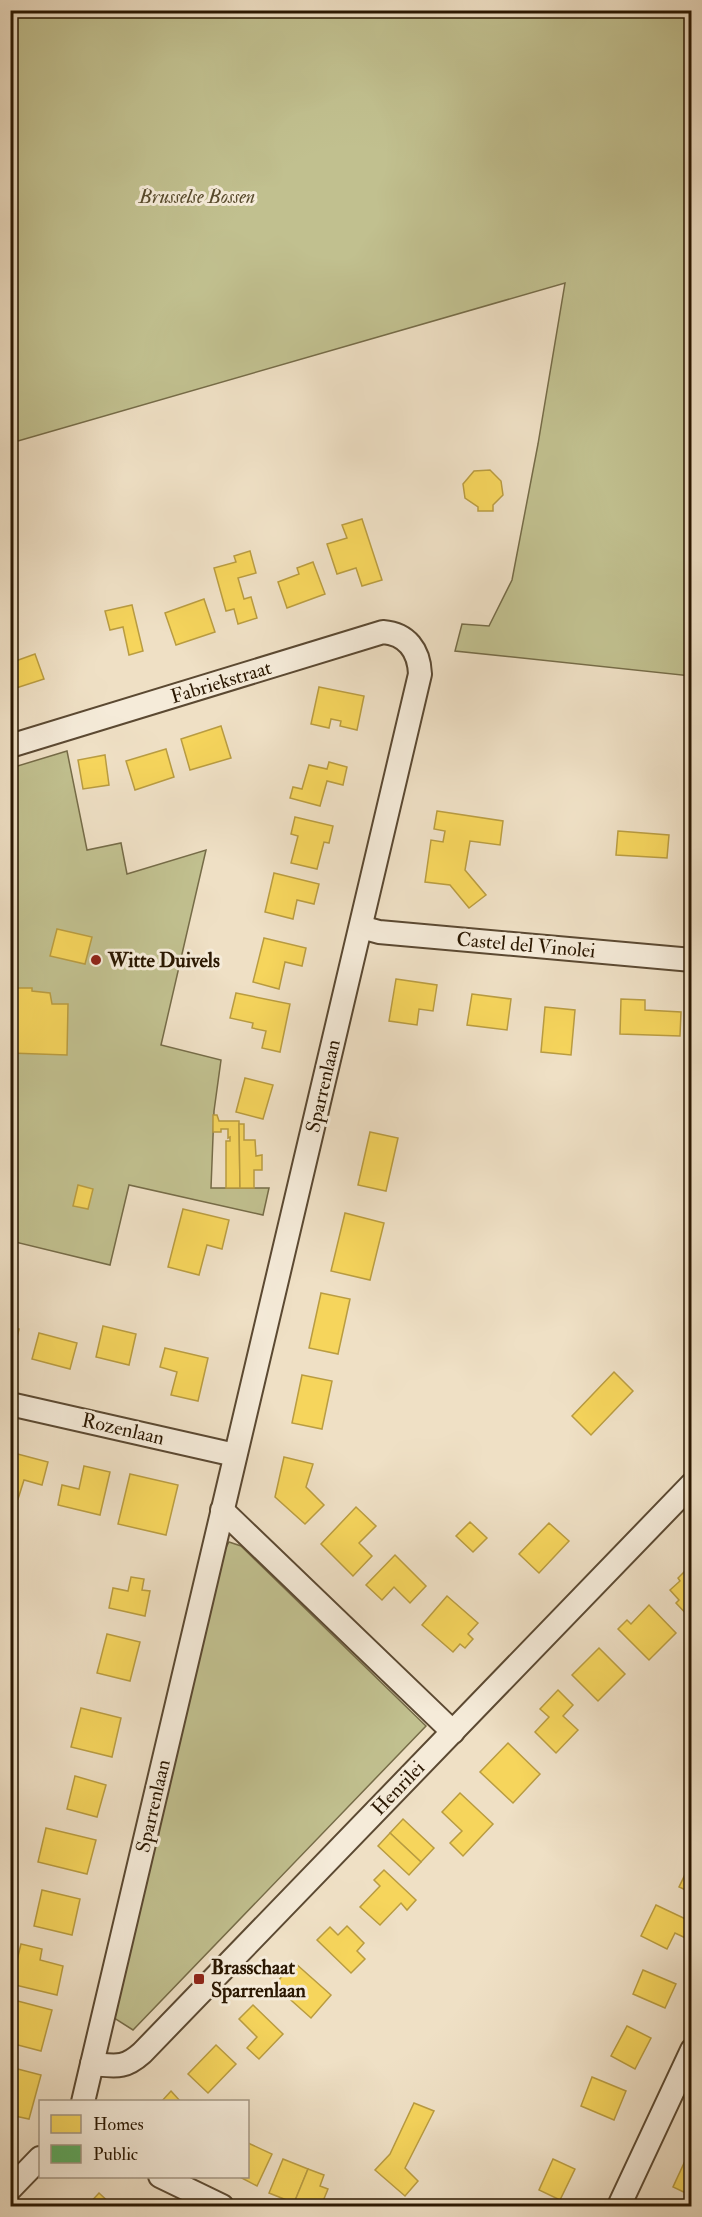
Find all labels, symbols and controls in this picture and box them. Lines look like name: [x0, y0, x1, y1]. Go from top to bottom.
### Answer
park label: Brusselse Bossen: [138, 184, 255, 209]
street label: Fabriekstraat: [168, 655, 275, 709]
street label: Castel del Vinolei: [456, 926, 596, 964]
place label: Witte Duivels: [107, 948, 220, 973]
marker: Witte Duivels: [89, 953, 103, 967]
street label: Sparrenlaan: [300, 1037, 347, 1135]
street label: Rozenlaan: [79, 1407, 167, 1451]
street label: Henrilei: [366, 1755, 430, 1821]
street label: Sparrenlaan: [130, 1757, 177, 1855]
place label: Brasschaat Sparrenlaan: [211, 1955, 307, 2004]
marker: Brasschaat Sparrenlaan: [192, 1972, 206, 1986]
legend: [39, 2100, 249, 2178]
text: Homes: [93, 2113, 144, 2136]
text: Public: [93, 2143, 138, 2166]

